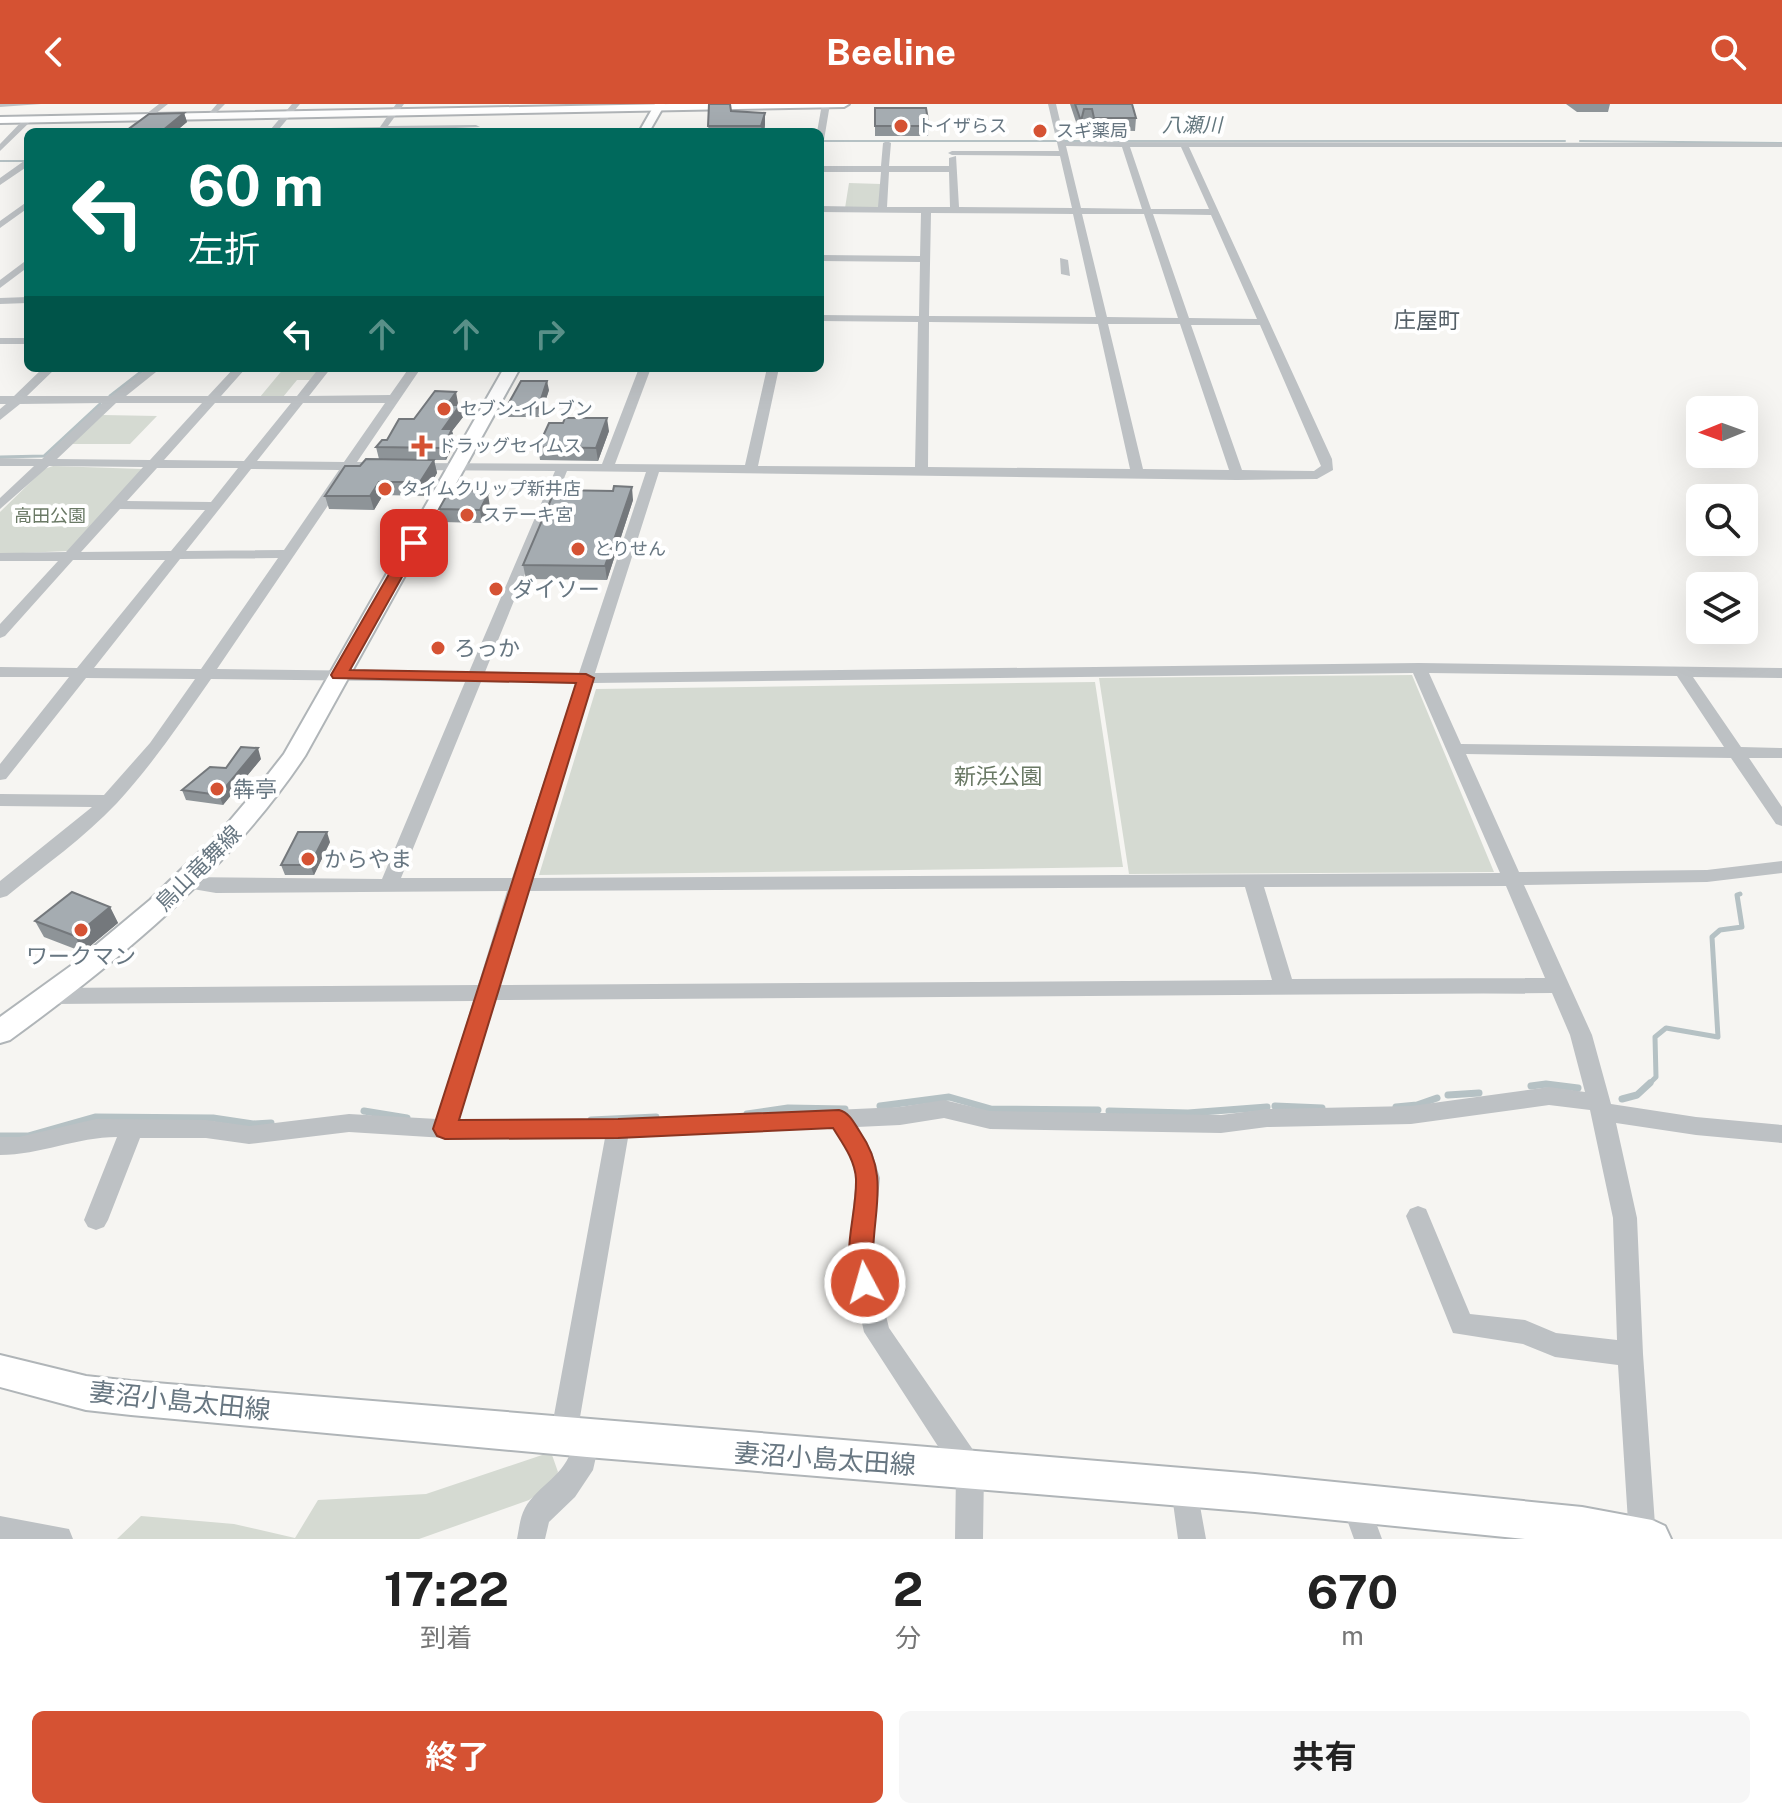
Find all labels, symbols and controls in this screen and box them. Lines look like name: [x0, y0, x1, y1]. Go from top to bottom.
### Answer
icon: back: [32, 30, 76, 74]
icon: search: [1706, 30, 1750, 74]
text: Beeline: [826, 31, 956, 73]
water label: 八瀬川: [1162, 113, 1224, 137]
place label: トイザらス: [917, 115, 1007, 136]
marker: トイザらス: [892, 117, 910, 135]
place label: スギ薬局: [1056, 120, 1128, 141]
marker: スギ薬局: [1031, 122, 1049, 140]
text: 60 m: [188, 153, 324, 219]
icon: left: [56, 160, 160, 264]
text: 左折: [188, 228, 260, 270]
district label: 庄屋町: [1394, 307, 1460, 333]
icon: left: [276, 312, 320, 356]
icon: ahead: [360, 312, 404, 356]
icon: ahead: [444, 312, 488, 356]
icon: right: [528, 312, 572, 356]
north arrow: [1686, 396, 1758, 468]
map controls: [1686, 396, 1758, 644]
place label: セブン-イレブン: [460, 398, 593, 419]
marker: セブン-イレブン: [435, 400, 453, 418]
place label: ドラッグセイムス: [438, 435, 582, 456]
marker: ドラッグセイムス: [413, 437, 431, 455]
place label: タイムクリップ新井店: [401, 478, 581, 499]
marker: タイムクリップ新井店: [376, 480, 394, 498]
button: search: [1686, 484, 1758, 556]
place label: ステーキ宮: [483, 504, 573, 525]
park label: 高田公園: [14, 505, 86, 526]
marker: ステーキ宮: [458, 506, 476, 524]
pin: [380, 509, 448, 577]
icon: arrive: [392, 521, 436, 565]
place label: とりせん: [594, 538, 666, 559]
marker: とりせん: [569, 540, 587, 558]
button: layers: [1686, 572, 1758, 644]
place label: ダイソー: [512, 576, 600, 602]
marker: ダイソー: [487, 580, 505, 598]
place label: ろっか: [454, 635, 520, 661]
marker: ろっか: [429, 639, 447, 657]
park label: 新浜公園: [954, 763, 1042, 789]
place label: 犇亭: [233, 776, 277, 802]
marker: 犇亭: [208, 780, 226, 798]
street label: 鳥山竜舞線: [150, 820, 246, 916]
place label: からやま: [324, 846, 412, 872]
marker: からやま: [299, 850, 317, 868]
marker: ワークマン: [72, 921, 90, 939]
place label: ワークマン: [26, 943, 136, 969]
position arrow: [823, 1241, 907, 1325]
street label: 妻沼小島太田線: [88, 1376, 272, 1425]
street label: 妻沼小島太田線: [733, 1437, 917, 1480]
text: 17:22: [384, 1560, 509, 1617]
text: 2: [893, 1560, 923, 1617]
text: 670: [1307, 1563, 1398, 1620]
text: m: [1341, 1620, 1364, 1651]
text: 到着: [420, 1622, 472, 1653]
text: 分: [895, 1622, 921, 1653]
button: 終了: [32, 1711, 883, 1803]
button: 共有: [899, 1711, 1750, 1803]

